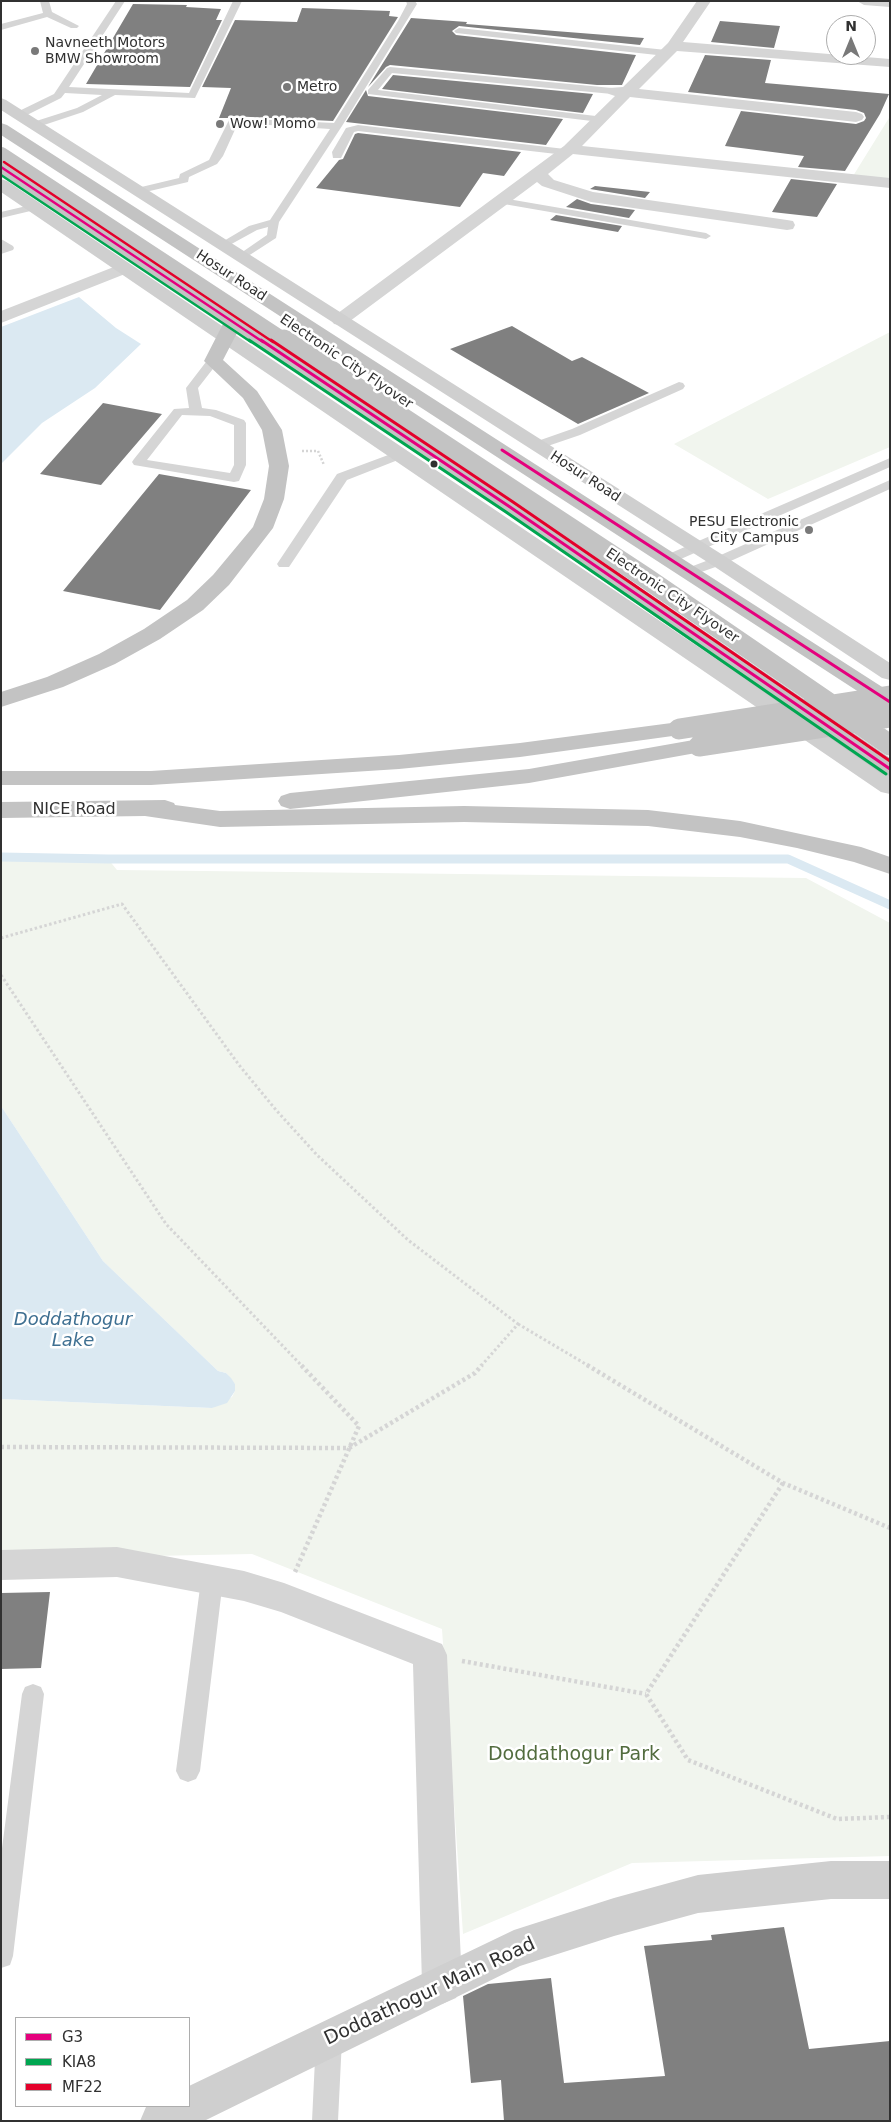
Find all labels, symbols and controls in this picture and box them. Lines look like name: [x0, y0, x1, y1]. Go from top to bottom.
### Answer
north arrow: [826, 15, 876, 65]
text: N: [845, 18, 857, 34]
place label: Navneeth Motors BMW Showroom: [45, 35, 165, 68]
marker: Navneeth Motors BMW Showroom: [29, 45, 41, 57]
place label: Metro: [297, 79, 337, 95]
marker: Metro: [281, 81, 293, 93]
place label: Wow! Momo: [230, 116, 316, 132]
marker: Wow! Momo: [214, 118, 226, 130]
street label: Hosur Road: [193, 247, 269, 305]
street label: Electronic City Flyover: [276, 311, 416, 413]
street label: Hosur Road: [547, 448, 623, 506]
unlabelled marker: [429, 459, 439, 469]
place label: PESU Electronic City Campus: [689, 514, 799, 546]
marker: PESU Electronic City Campus: [803, 524, 815, 536]
street label: Electronic City Flyover: [602, 545, 742, 647]
street label: NICE Road: [32, 800, 116, 820]
water label: Doddathogur Lake: [14, 1309, 132, 1352]
park label: Doddathogur Park: [488, 1744, 660, 1766]
street label: Doddathogur Main Road: [321, 1933, 539, 2051]
legend: [15, 2017, 190, 2107]
text: G3: [62, 2028, 83, 2046]
text: KIA8: [62, 2053, 96, 2071]
text: MF22: [62, 2078, 103, 2096]

